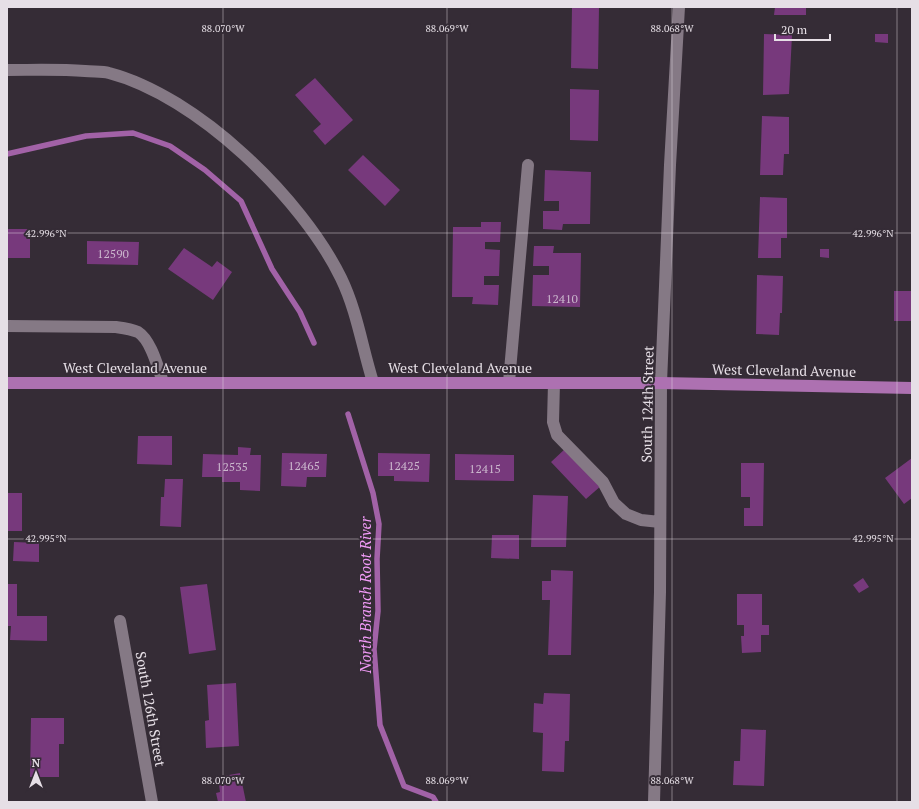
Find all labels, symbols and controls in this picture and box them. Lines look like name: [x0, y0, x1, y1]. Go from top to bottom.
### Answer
scale bar: [775, 16, 830, 42]
text: 88.070°W: [201, 22, 245, 35]
text: 88.069°W: [425, 22, 469, 35]
text: 88.068°W: [650, 22, 694, 35]
text: 20 m: [781, 22, 808, 37]
text: 42.996°N: [26, 227, 67, 240]
text: 42.996°N: [853, 227, 894, 240]
house number: 12590: [97, 246, 129, 261]
house number: 12410: [546, 291, 578, 306]
street label: South 124th Street: [636, 345, 658, 462]
street label: West Cleveland Avenue: [63, 358, 207, 377]
street label: West Cleveland Avenue: [388, 358, 532, 377]
street label: West Cleveland Avenue: [712, 359, 856, 381]
house number: 12465: [288, 458, 320, 473]
house number: 12425: [388, 458, 420, 473]
house number: 12535: [216, 459, 248, 474]
house number: 12415: [469, 461, 501, 476]
water label: North Branch Root River: [355, 516, 375, 674]
text: 42.995°N: [26, 532, 67, 545]
text: 42.995°N: [853, 532, 894, 545]
street label: South 126th Street: [132, 650, 171, 769]
north arrow: [16, 753, 56, 793]
text: N: [32, 756, 41, 770]
text: 88.070°W: [201, 774, 245, 787]
text: 88.069°W: [425, 774, 469, 787]
text: 88.068°W: [650, 774, 694, 787]

